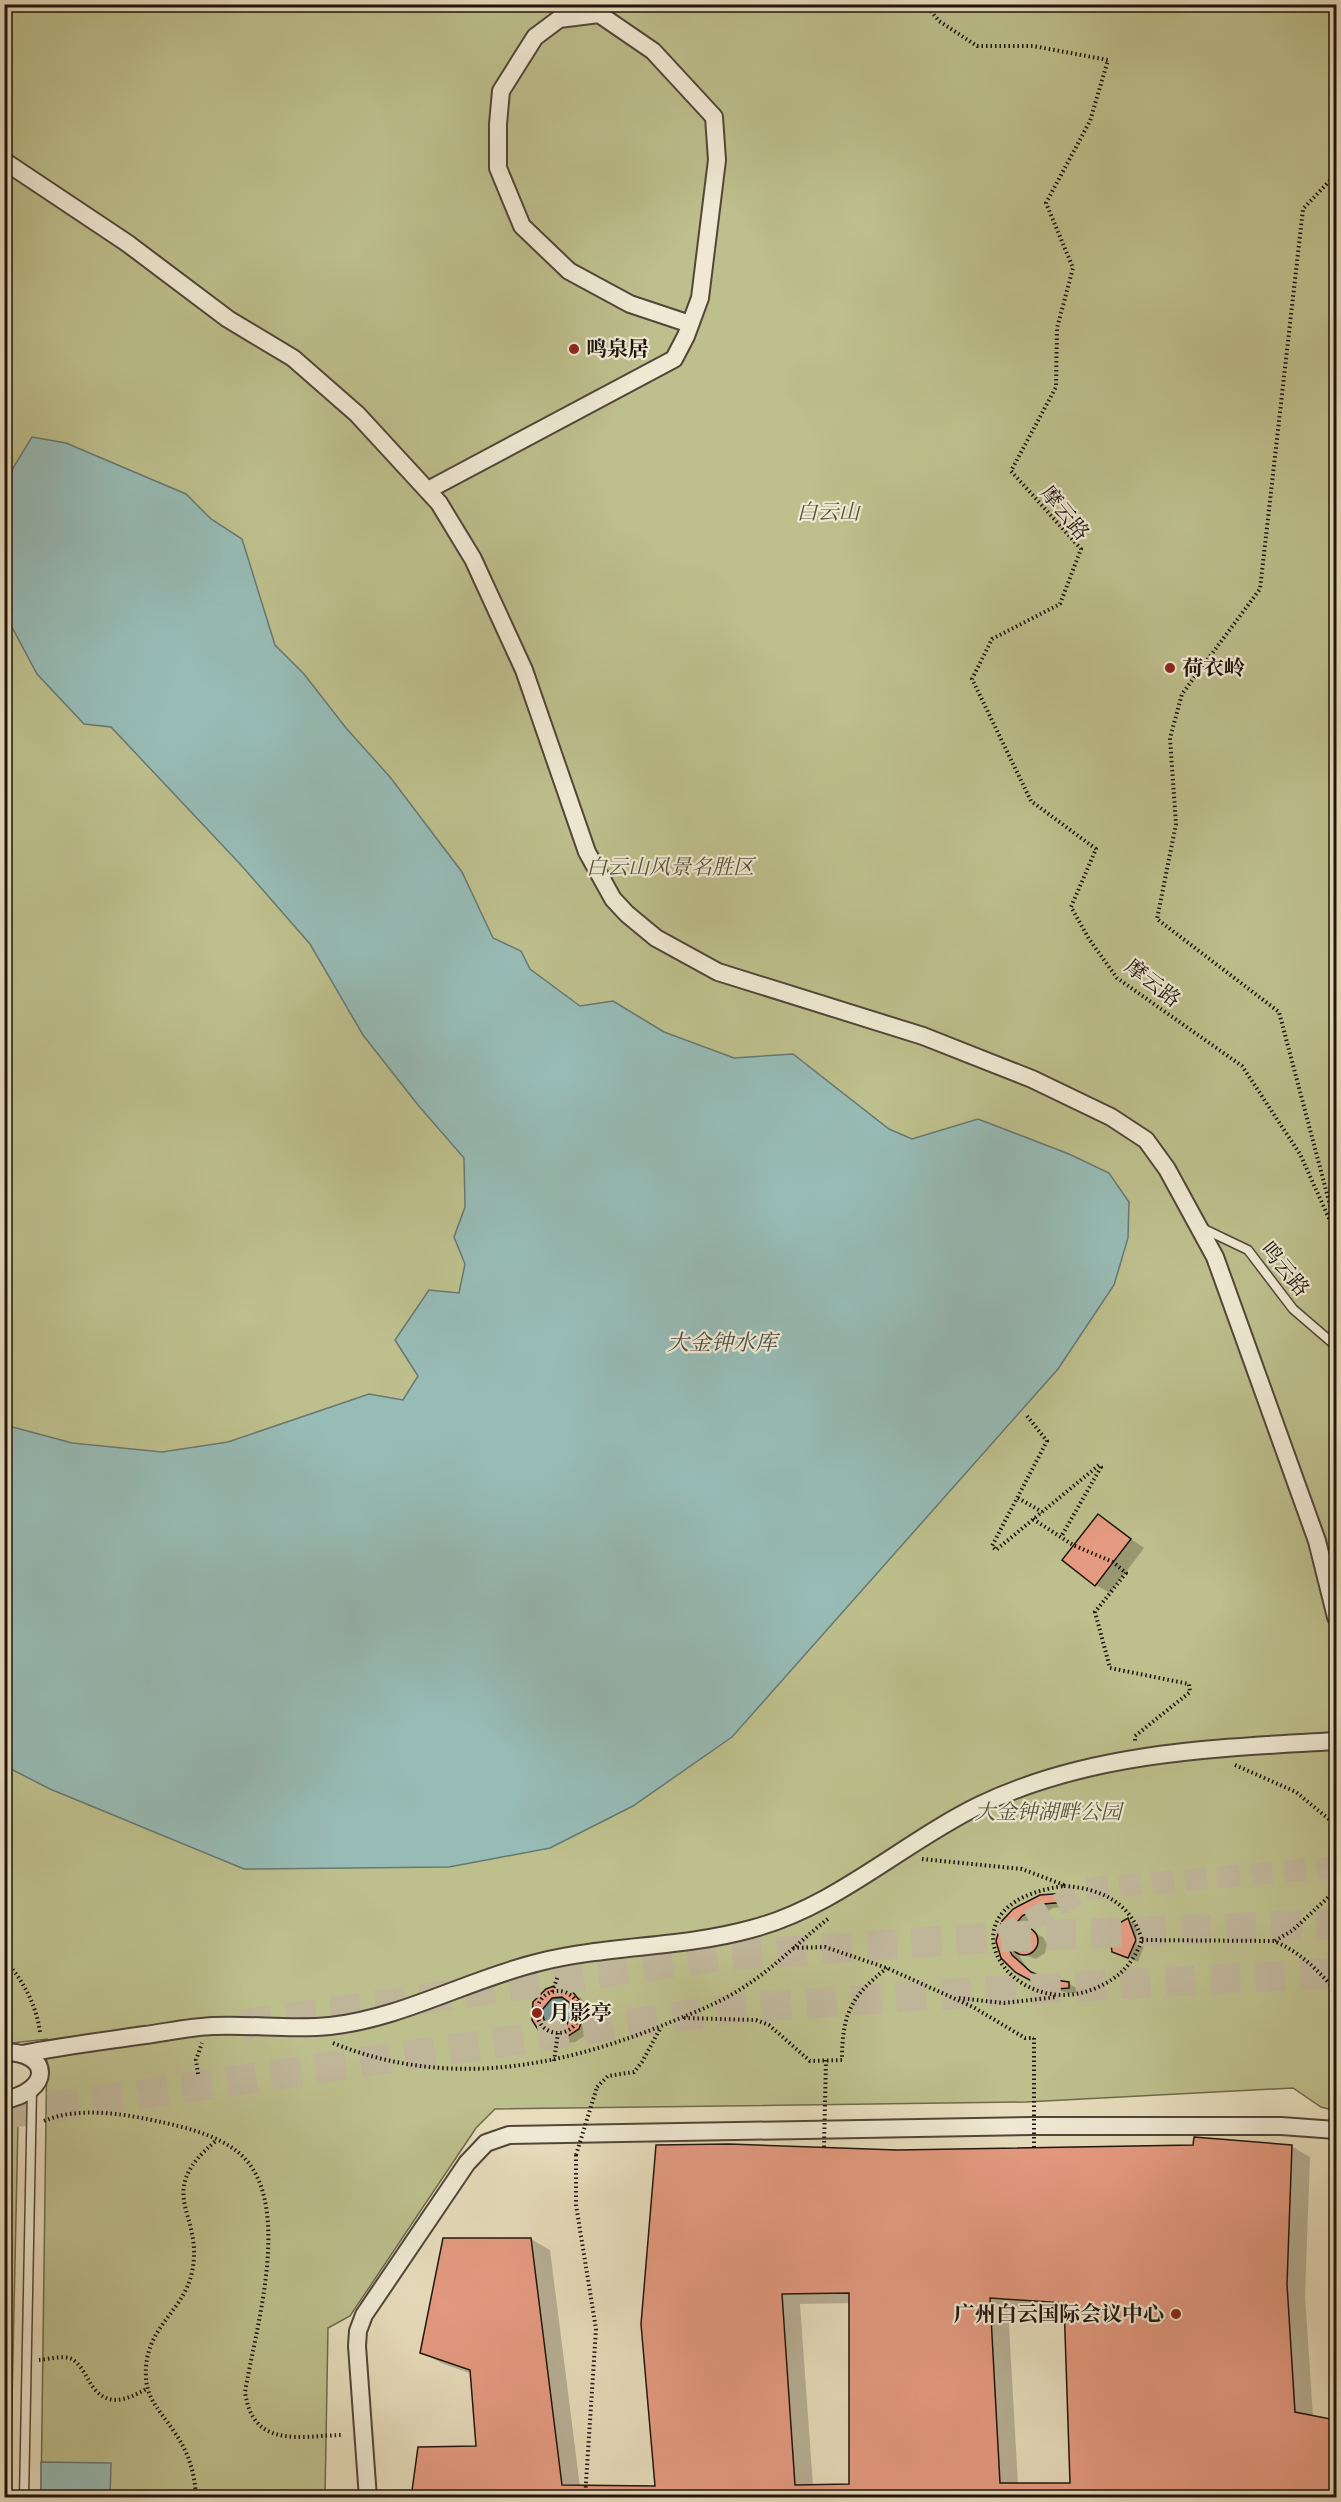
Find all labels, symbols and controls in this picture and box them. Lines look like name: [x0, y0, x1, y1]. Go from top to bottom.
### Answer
place label: 鸣泉居: [586, 335, 649, 362]
marker: 鸣泉居: [567, 342, 581, 356]
street label: 摩云路: [1035, 480, 1096, 546]
park label: 白云山: [797, 498, 861, 525]
place label: 荷衣岭: [1182, 654, 1245, 681]
marker: 荷衣岭: [1163, 661, 1177, 675]
park label: 白云山风景名胜区: [586, 853, 757, 880]
street label: 摩云路: [1120, 953, 1186, 1013]
street label: 鸣云路: [1255, 1236, 1316, 1302]
water label: 大金钟水库: [667, 1328, 781, 1357]
park label: 大金钟湖畔公园: [975, 1798, 1124, 1825]
place label: 月影亭: [549, 1999, 612, 2026]
marker: 月影亭: [530, 2006, 544, 2020]
place label: 广州白云国际会议中心: [954, 2300, 1164, 2327]
marker: 广州白云国际会议中心: [1169, 2307, 1183, 2321]

